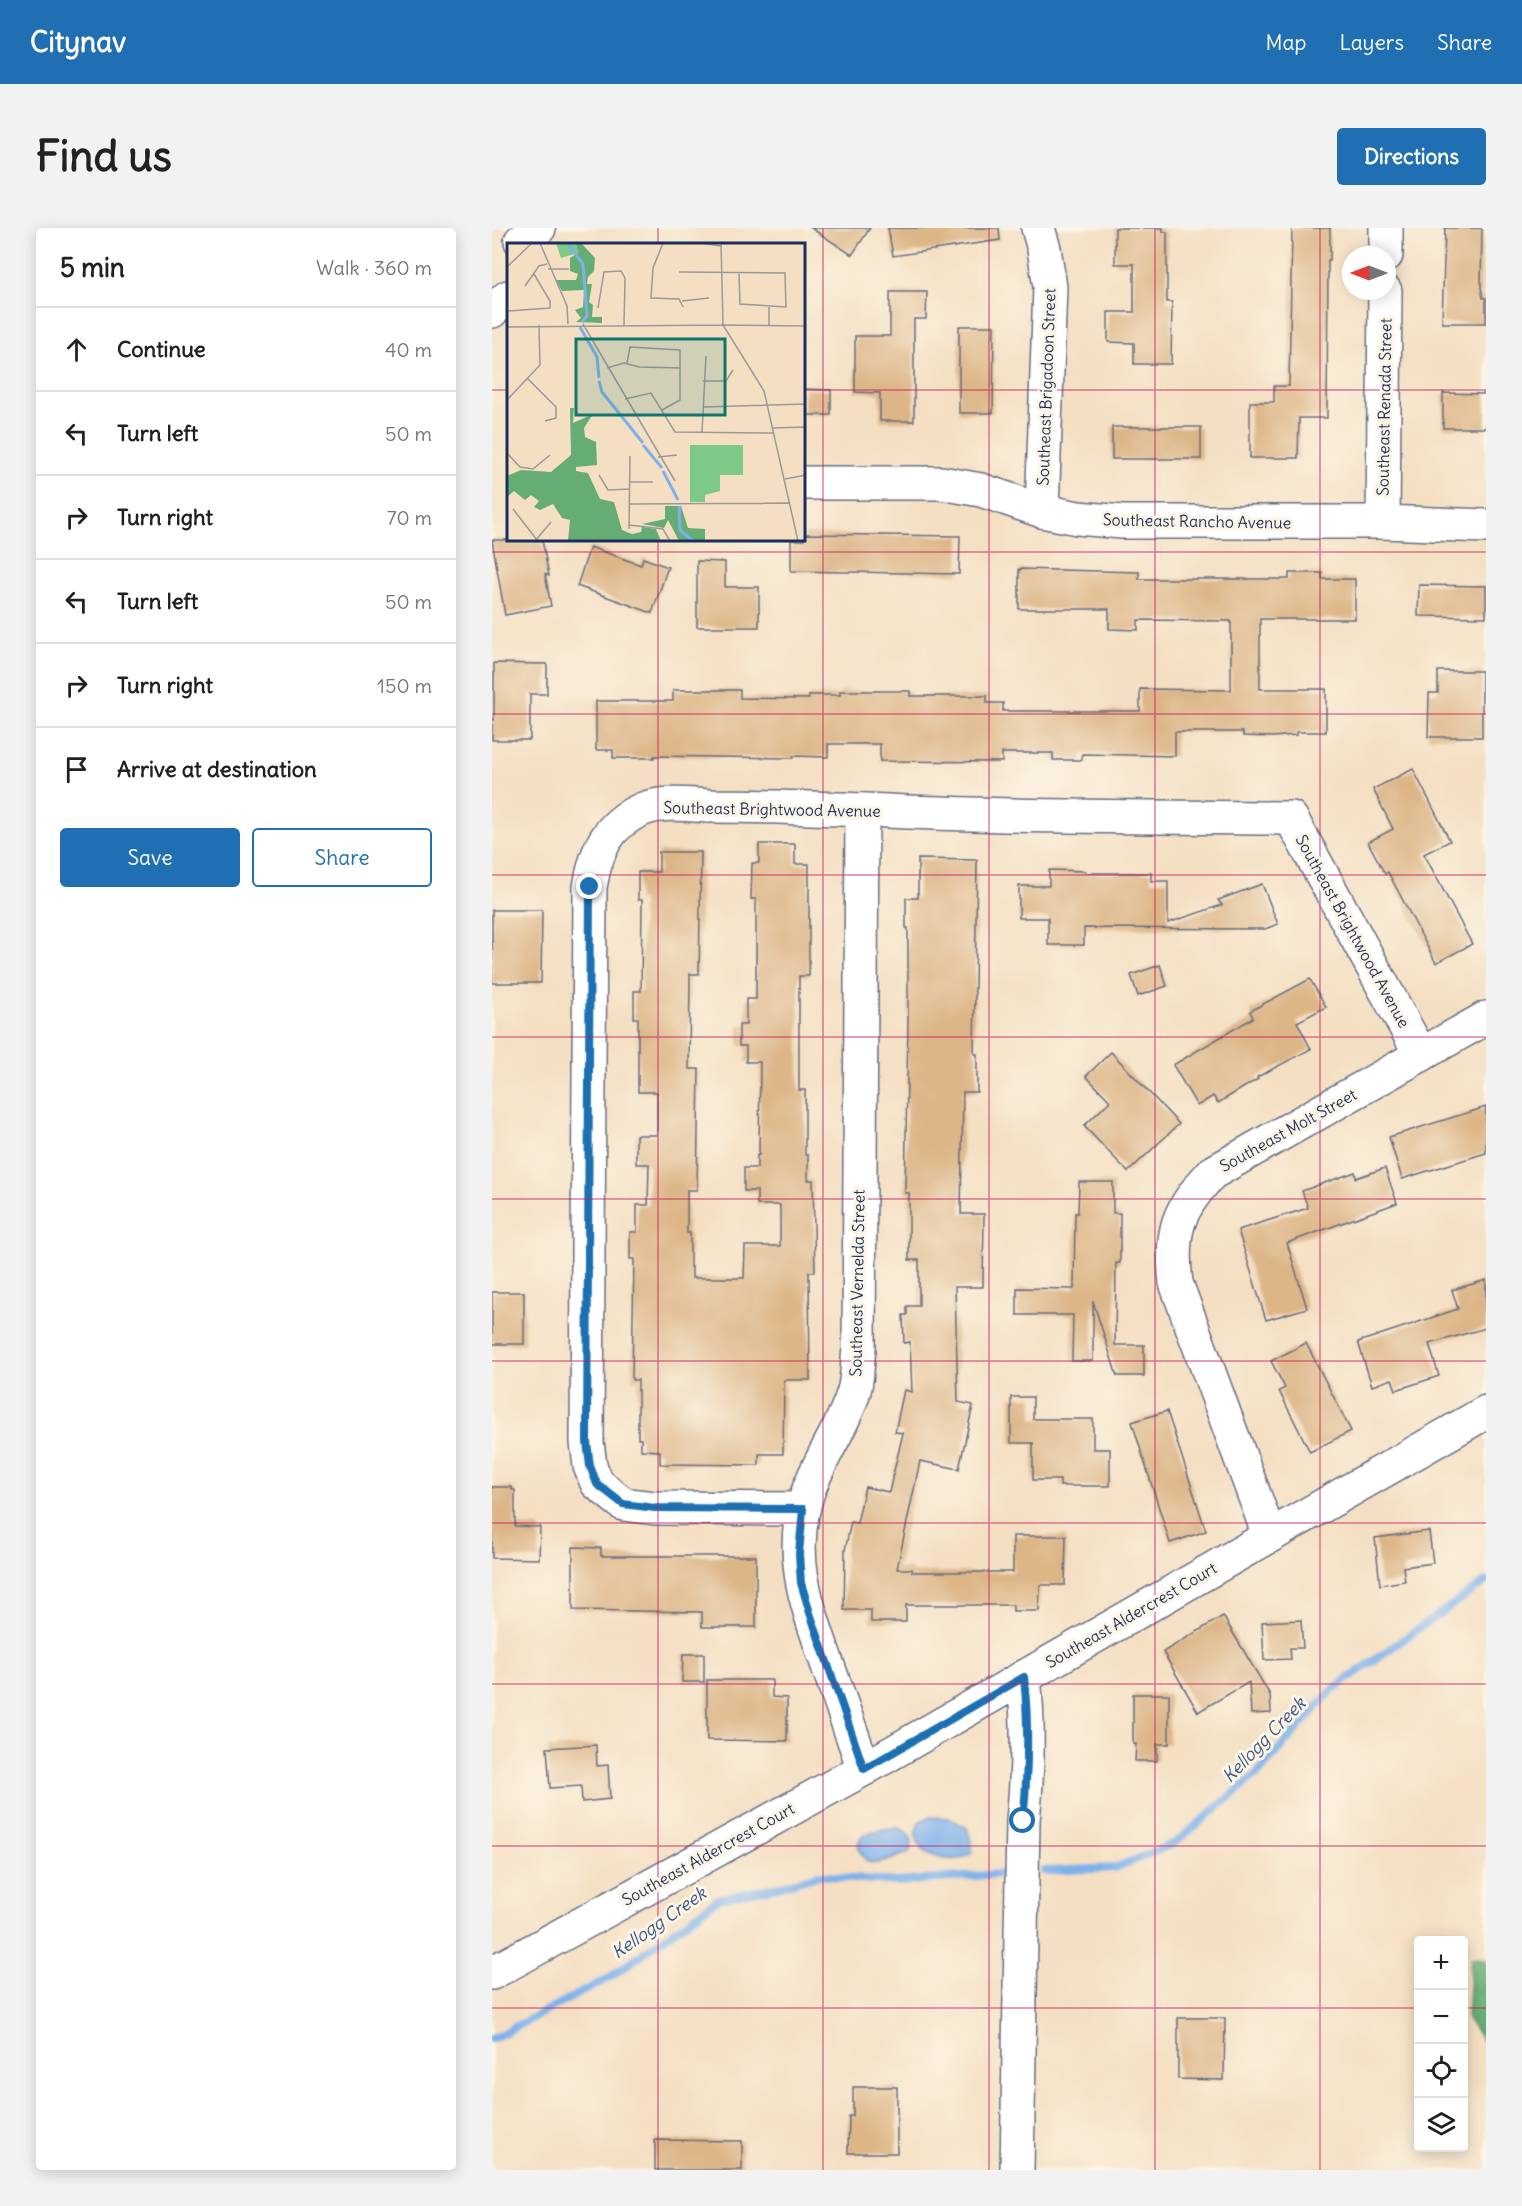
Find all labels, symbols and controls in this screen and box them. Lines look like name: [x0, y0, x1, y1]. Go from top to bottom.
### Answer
text: Citynav: [30, 24, 126, 60]
text: Map: [1266, 29, 1306, 56]
text: Layers: [1339, 29, 1404, 56]
text: Share: [1437, 29, 1492, 56]
button: Directions: [1337, 128, 1486, 185]
text: Find us: [36, 130, 172, 182]
inset map: [507, 243, 806, 542]
north arrow: [1342, 246, 1396, 300]
text: 5 min: [60, 251, 125, 284]
text: Walk · 360 m: [316, 255, 432, 280]
street label: Southeast Brigadoon Street: [1033, 287, 1059, 486]
street label: Southeast Renada Street: [1372, 317, 1396, 496]
icon: ahead: [60, 333, 93, 366]
text: Continue: [117, 335, 206, 363]
text: 40 m: [385, 337, 432, 362]
icon: left: [60, 417, 93, 450]
text: Turn left: [117, 419, 198, 447]
text: 50 m: [385, 421, 432, 446]
icon: right: [60, 501, 93, 534]
text: Turn right: [117, 503, 213, 531]
text: 70 m: [387, 505, 432, 530]
street label: Southeast Rancho Avenue: [1103, 509, 1291, 533]
icon: left: [60, 585, 93, 618]
text: Turn left: [117, 587, 198, 615]
text: 50 m: [385, 589, 432, 614]
icon: right: [60, 669, 93, 702]
text: Turn right: [117, 671, 213, 699]
text: 150 m: [377, 673, 432, 698]
icon: arrive: [60, 753, 93, 786]
text: Arrive at destination: [117, 755, 317, 783]
street label: Southeast Brightwood Avenue: [663, 797, 881, 821]
button: Save: [60, 828, 240, 887]
button: Share: [252, 828, 432, 887]
street label: Southeast Brightwood Avenue: [1292, 831, 1414, 1031]
route end: [576, 873, 602, 899]
street label: Southeast Molt Street: [1216, 1084, 1360, 1176]
street label: Southeast Vernelda Street: [845, 1189, 869, 1377]
street label: Southeast Aldercrest Court: [1042, 1557, 1221, 1672]
water label: Kellogg Creek: [1217, 1691, 1311, 1787]
street label: Southeast Aldercrest Court: [618, 1798, 798, 1910]
route start: [1009, 1807, 1035, 1833]
water label: Kellogg Creek: [607, 1881, 712, 1964]
map controls: [1414, 1936, 1468, 2152]
button: +: [1414, 1936, 1468, 1990]
button: −: [1414, 1990, 1468, 2044]
button: locate: [1414, 2044, 1468, 2098]
button: layers: [1414, 2098, 1468, 2152]

